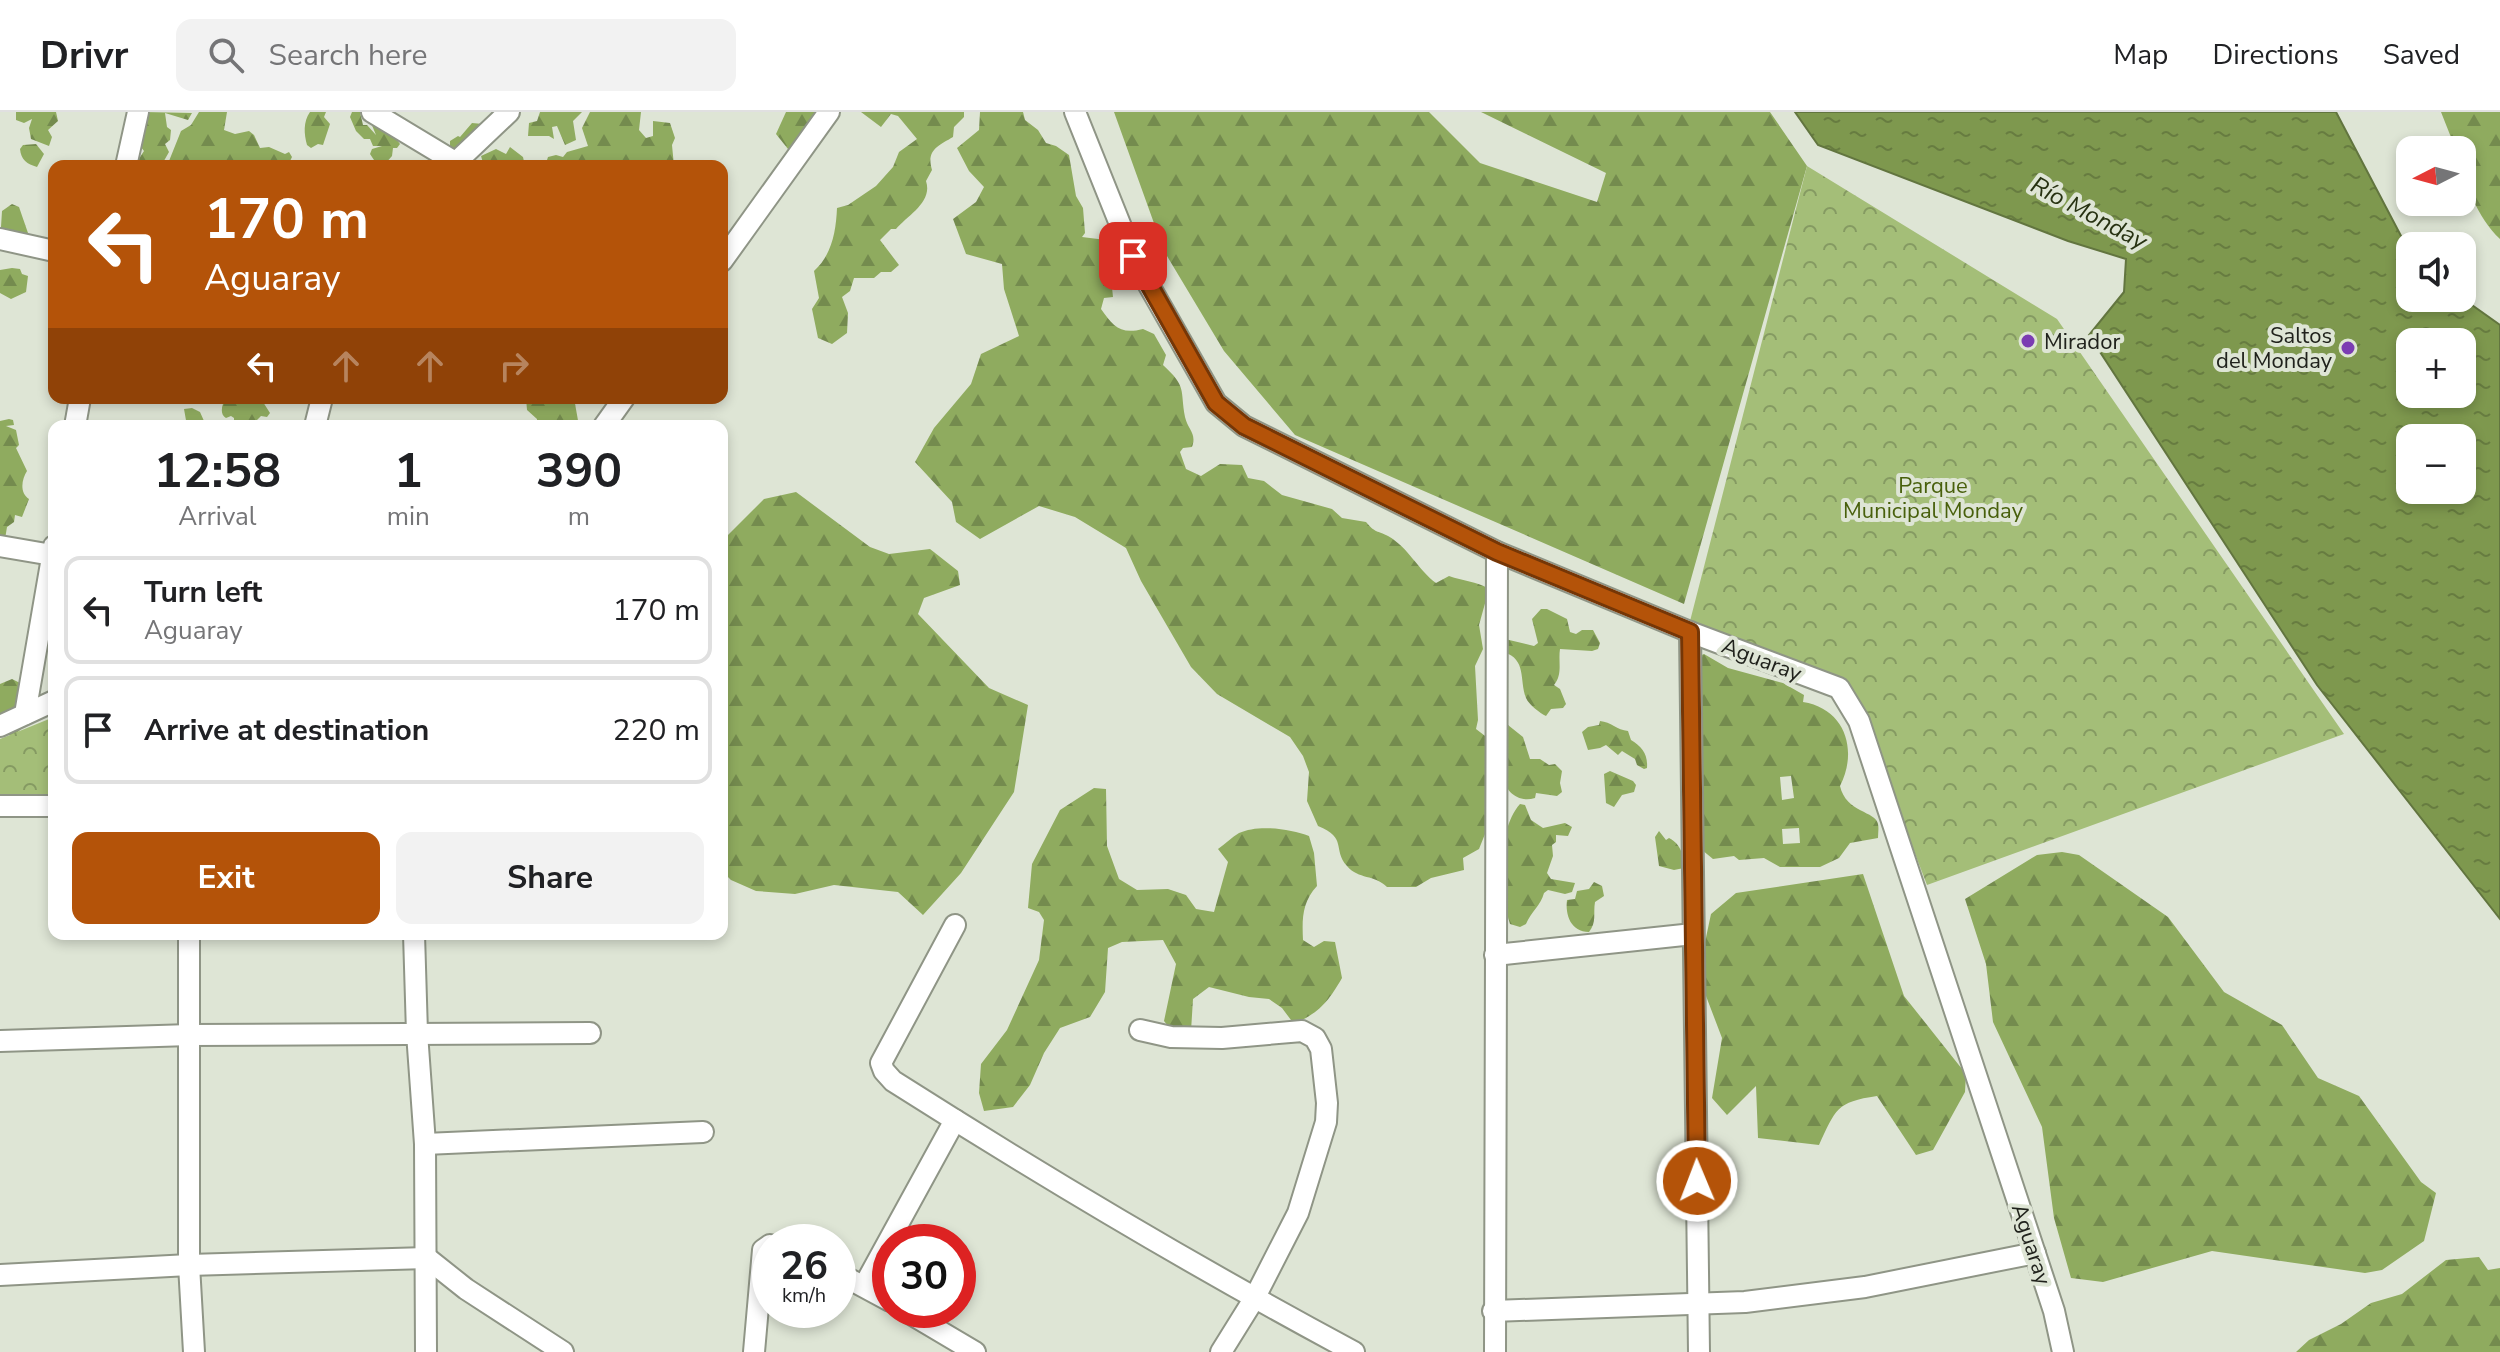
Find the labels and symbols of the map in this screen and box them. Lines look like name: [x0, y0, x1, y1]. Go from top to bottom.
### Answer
north arrow: [2396, 136, 2476, 216]
water label: Río Monday: [2025, 169, 2154, 258]
pin: [1099, 222, 1167, 290]
place label: Saltos del Monday: [2216, 321, 2333, 376]
place label: Mirador: [2044, 327, 2120, 357]
marker: Mirador: [2019, 332, 2037, 350]
marker: Saltos del Monday: [2339, 339, 2357, 357]
park label: Parque Municipal Monday: [1843, 471, 2024, 526]
street label: Aguaray: [1717, 631, 1807, 689]
position arrow: [1655, 1139, 1739, 1223]
street label: Aguaray: [2004, 1200, 2058, 1289]
speed limit sign: 30: [872, 1224, 976, 1328]

